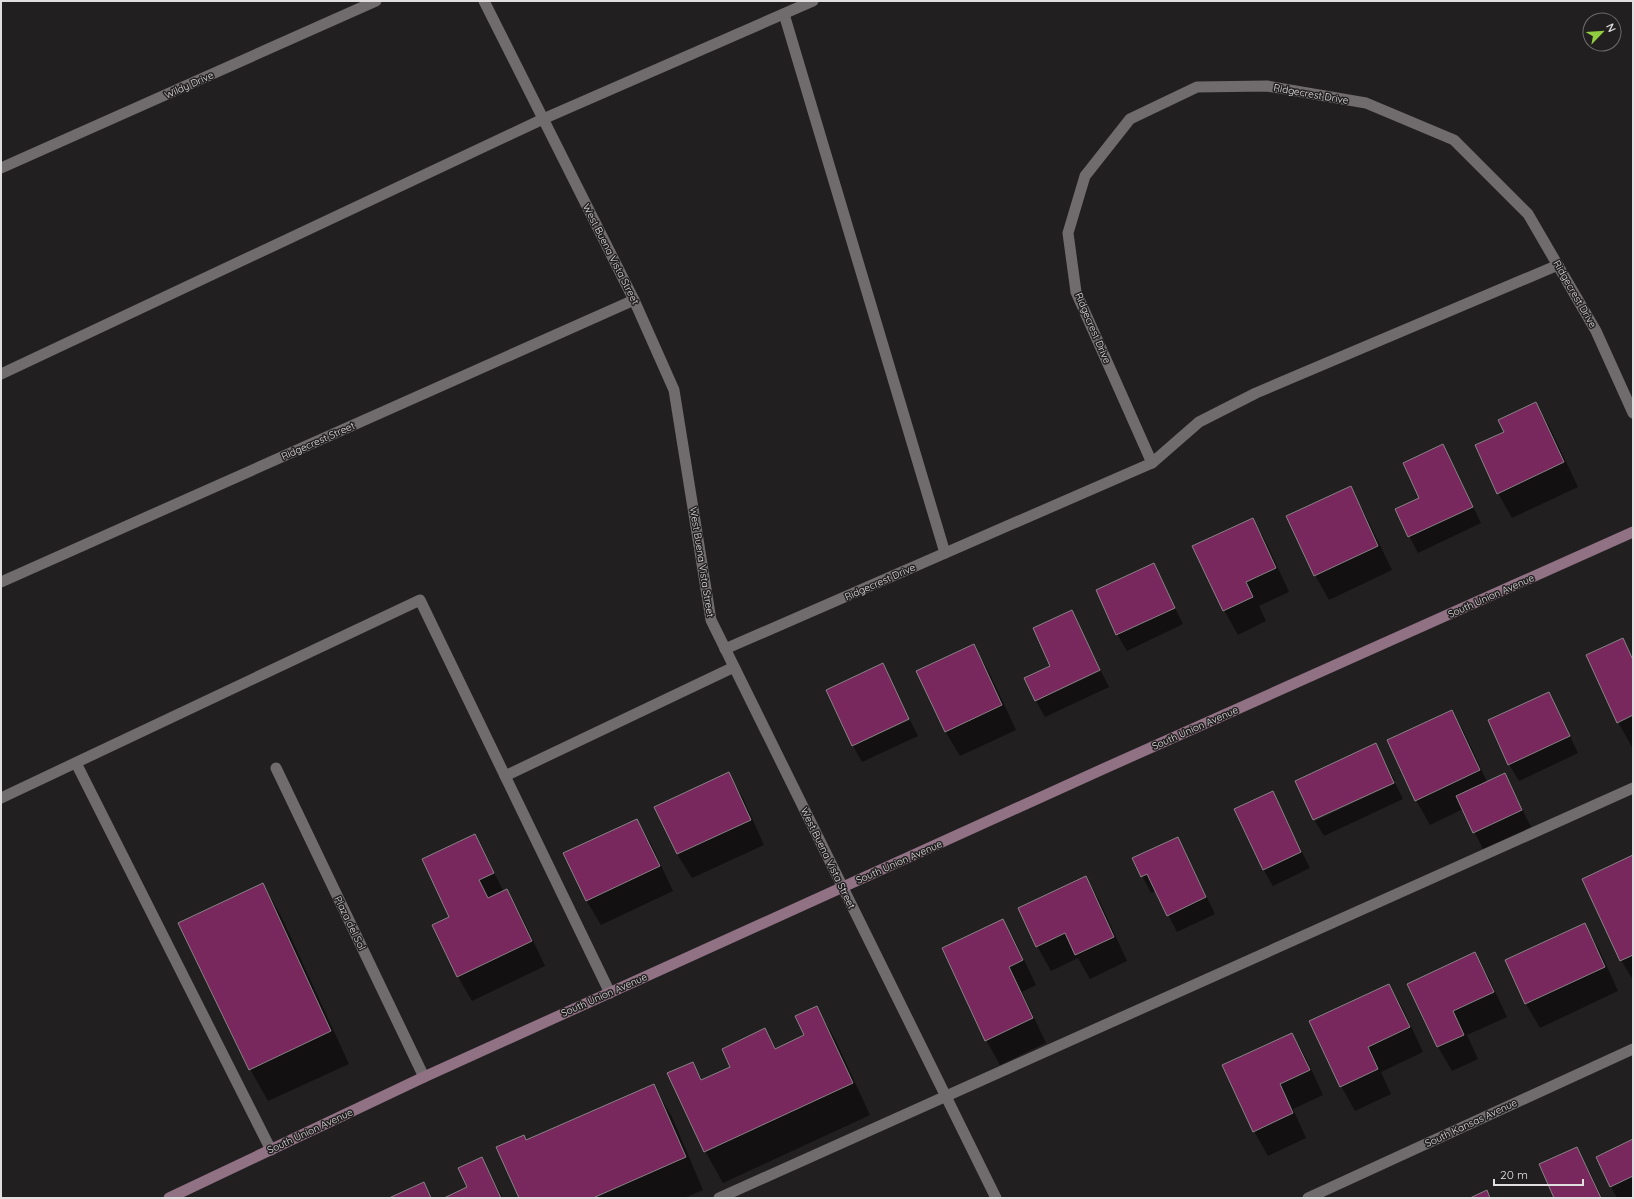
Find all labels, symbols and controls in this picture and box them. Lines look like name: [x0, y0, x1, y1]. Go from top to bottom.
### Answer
north arrow: [1582, 12, 1622, 52]
text: N: [1603, 21, 1619, 34]
street label: Wildy Drive: [162, 68, 216, 102]
street label: Ridgecrest Drive: [1272, 81, 1350, 107]
street label: West Buena Vista Street: [580, 201, 642, 307]
street label: Ridgecrest Drive: [1550, 258, 1600, 330]
street label: Ridgecrest Drive: [1072, 291, 1114, 366]
street label: Ridgecrest Street: [279, 419, 357, 463]
street label: West Buena Vista Street: [687, 506, 717, 619]
street label: Ridgecrest Drive: [843, 560, 918, 603]
street label: South Union Avenue: [1446, 571, 1536, 621]
street label: South Union Avenue: [1150, 703, 1240, 753]
street label: West Buena Vista Street: [798, 805, 859, 911]
street label: South Union Avenue: [854, 837, 944, 887]
street label: Plaza del Sol: [331, 894, 369, 952]
street label: South Union Avenue: [559, 970, 649, 1020]
street label: South Kansas Avenue: [1423, 1096, 1519, 1150]
street label: South Union Avenue: [265, 1105, 355, 1157]
scale bar: [1494, 1161, 1583, 1187]
text: 20 m: [1500, 1167, 1528, 1182]

